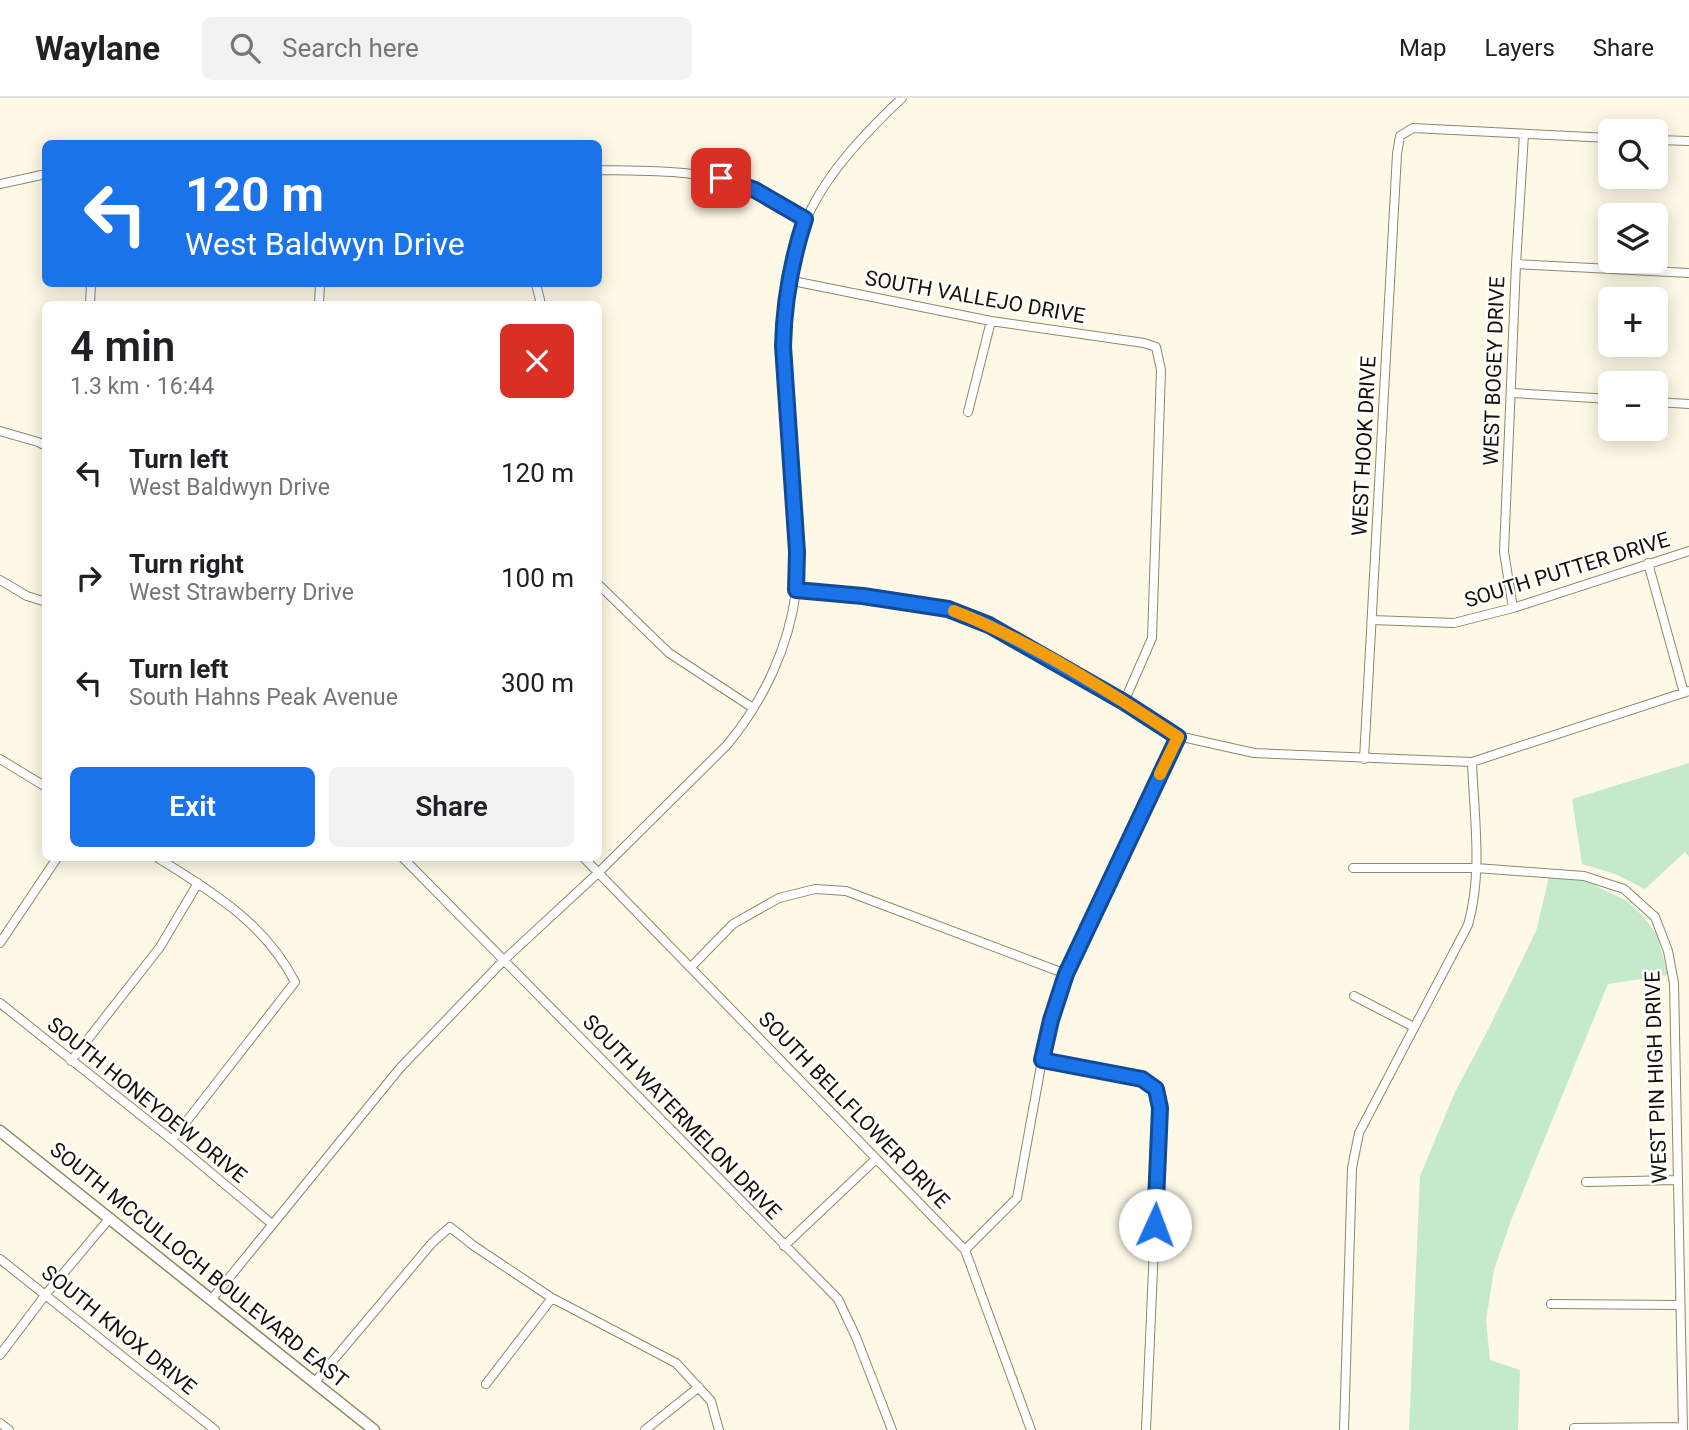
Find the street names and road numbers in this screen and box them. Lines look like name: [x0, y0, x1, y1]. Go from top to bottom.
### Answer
street label: SOUTH VALLEJO DRIVE: [863, 266, 1087, 328]
street label: WEST BOGEY DRIVE: [1479, 276, 1509, 466]
street label: WEST HOOK DRIVE: [1347, 355, 1381, 537]
street label: SOUTH PUTTER DRIVE: [1462, 527, 1672, 613]
street label: WEST PIN HIGH DRIVE: [1640, 970, 1672, 1184]
street label: SOUTH BELLFLOWER DRIVE: [754, 1007, 954, 1213]
street label: SOUTH WATERMELON DRIVE: [578, 1010, 786, 1224]
street label: SOUTH HONEYDEW DRIVE: [42, 1012, 252, 1188]
street label: SOUTH MCCULLOCH BOULEVARD EAST: [45, 1137, 353, 1393]
street label: SOUTH KNOX DRIVE: [37, 1260, 201, 1400]

